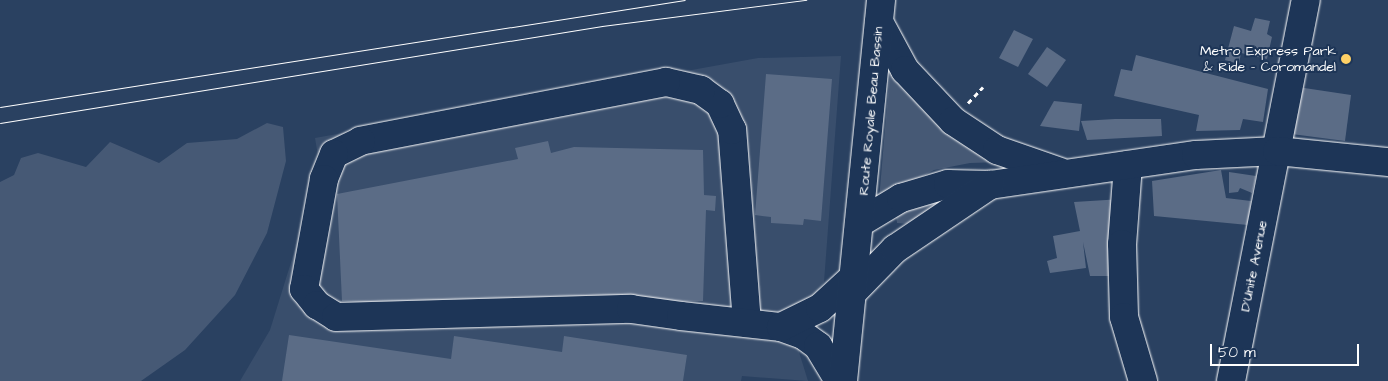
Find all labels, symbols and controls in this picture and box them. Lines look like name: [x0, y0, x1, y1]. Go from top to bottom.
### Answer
street label: Route Royale Beau Bassin: [855, 26, 887, 196]
place label: Metro Express Park & Ride - Coromandel: [1200, 43, 1336, 75]
marker: Metro Express Park & Ride - Coromandel: [1340, 53, 1352, 65]
street label: D'Unite Avenue: [1237, 219, 1271, 313]
scale bar: [1213, 334, 1362, 366]
text: 50 m: [1218, 342, 1256, 363]

